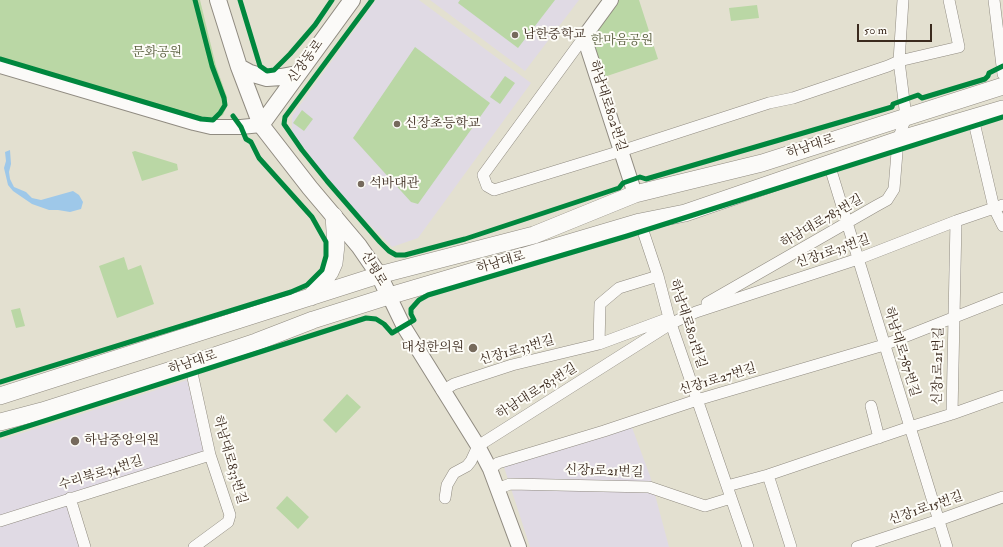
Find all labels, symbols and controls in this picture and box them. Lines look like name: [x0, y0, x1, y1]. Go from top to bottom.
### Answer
scale bar: [859, 16, 934, 42]
text: 50 m: [864, 23, 887, 38]
place label: 남한중학교: [523, 27, 586, 43]
marker: 남한중학교: [510, 30, 520, 40]
park label: 한마음공원: [591, 33, 653, 49]
street label: 신장동로: [285, 37, 327, 87]
park label: 문화공원: [132, 45, 182, 61]
street label: 하남대로802번길: [585, 59, 629, 153]
place label: 신장초등학교: [405, 116, 480, 132]
marker: 신장초등학교: [392, 119, 402, 129]
street label: 하남대로: [785, 132, 837, 162]
place label: 석바대관: [369, 176, 419, 192]
marker: 석바대관: [356, 179, 366, 189]
street label: 하남대로783번길: [778, 192, 866, 252]
street label: 신장1로33번길: [794, 232, 872, 272]
street label: 신평로: [357, 249, 389, 289]
street label: 하남대로: [475, 249, 527, 277]
street label: 하남대로801번길: [665, 278, 709, 370]
street label: 하남대로787번길: [880, 305, 922, 399]
street label: 신장1로21번길: [931, 327, 947, 405]
street label: 신장1로33번길: [478, 333, 556, 369]
place label: 대성한의원: [401, 340, 464, 356]
marker: 대성한의원: [467, 342, 479, 354]
street label: 하남대로: [167, 348, 219, 378]
street label: 하남대로783번길: [494, 361, 580, 423]
street label: 신장1로27번길: [677, 361, 759, 399]
street label: 하남대로833번길: [209, 414, 249, 506]
place label: 하남중앙의원: [84, 433, 159, 449]
marker: 하남중앙의원: [69, 435, 81, 447]
street label: 수리북로34번길: [57, 454, 145, 494]
street label: 신장1로21번길: [564, 463, 644, 481]
street label: 신장1로15번길: [887, 489, 965, 529]

